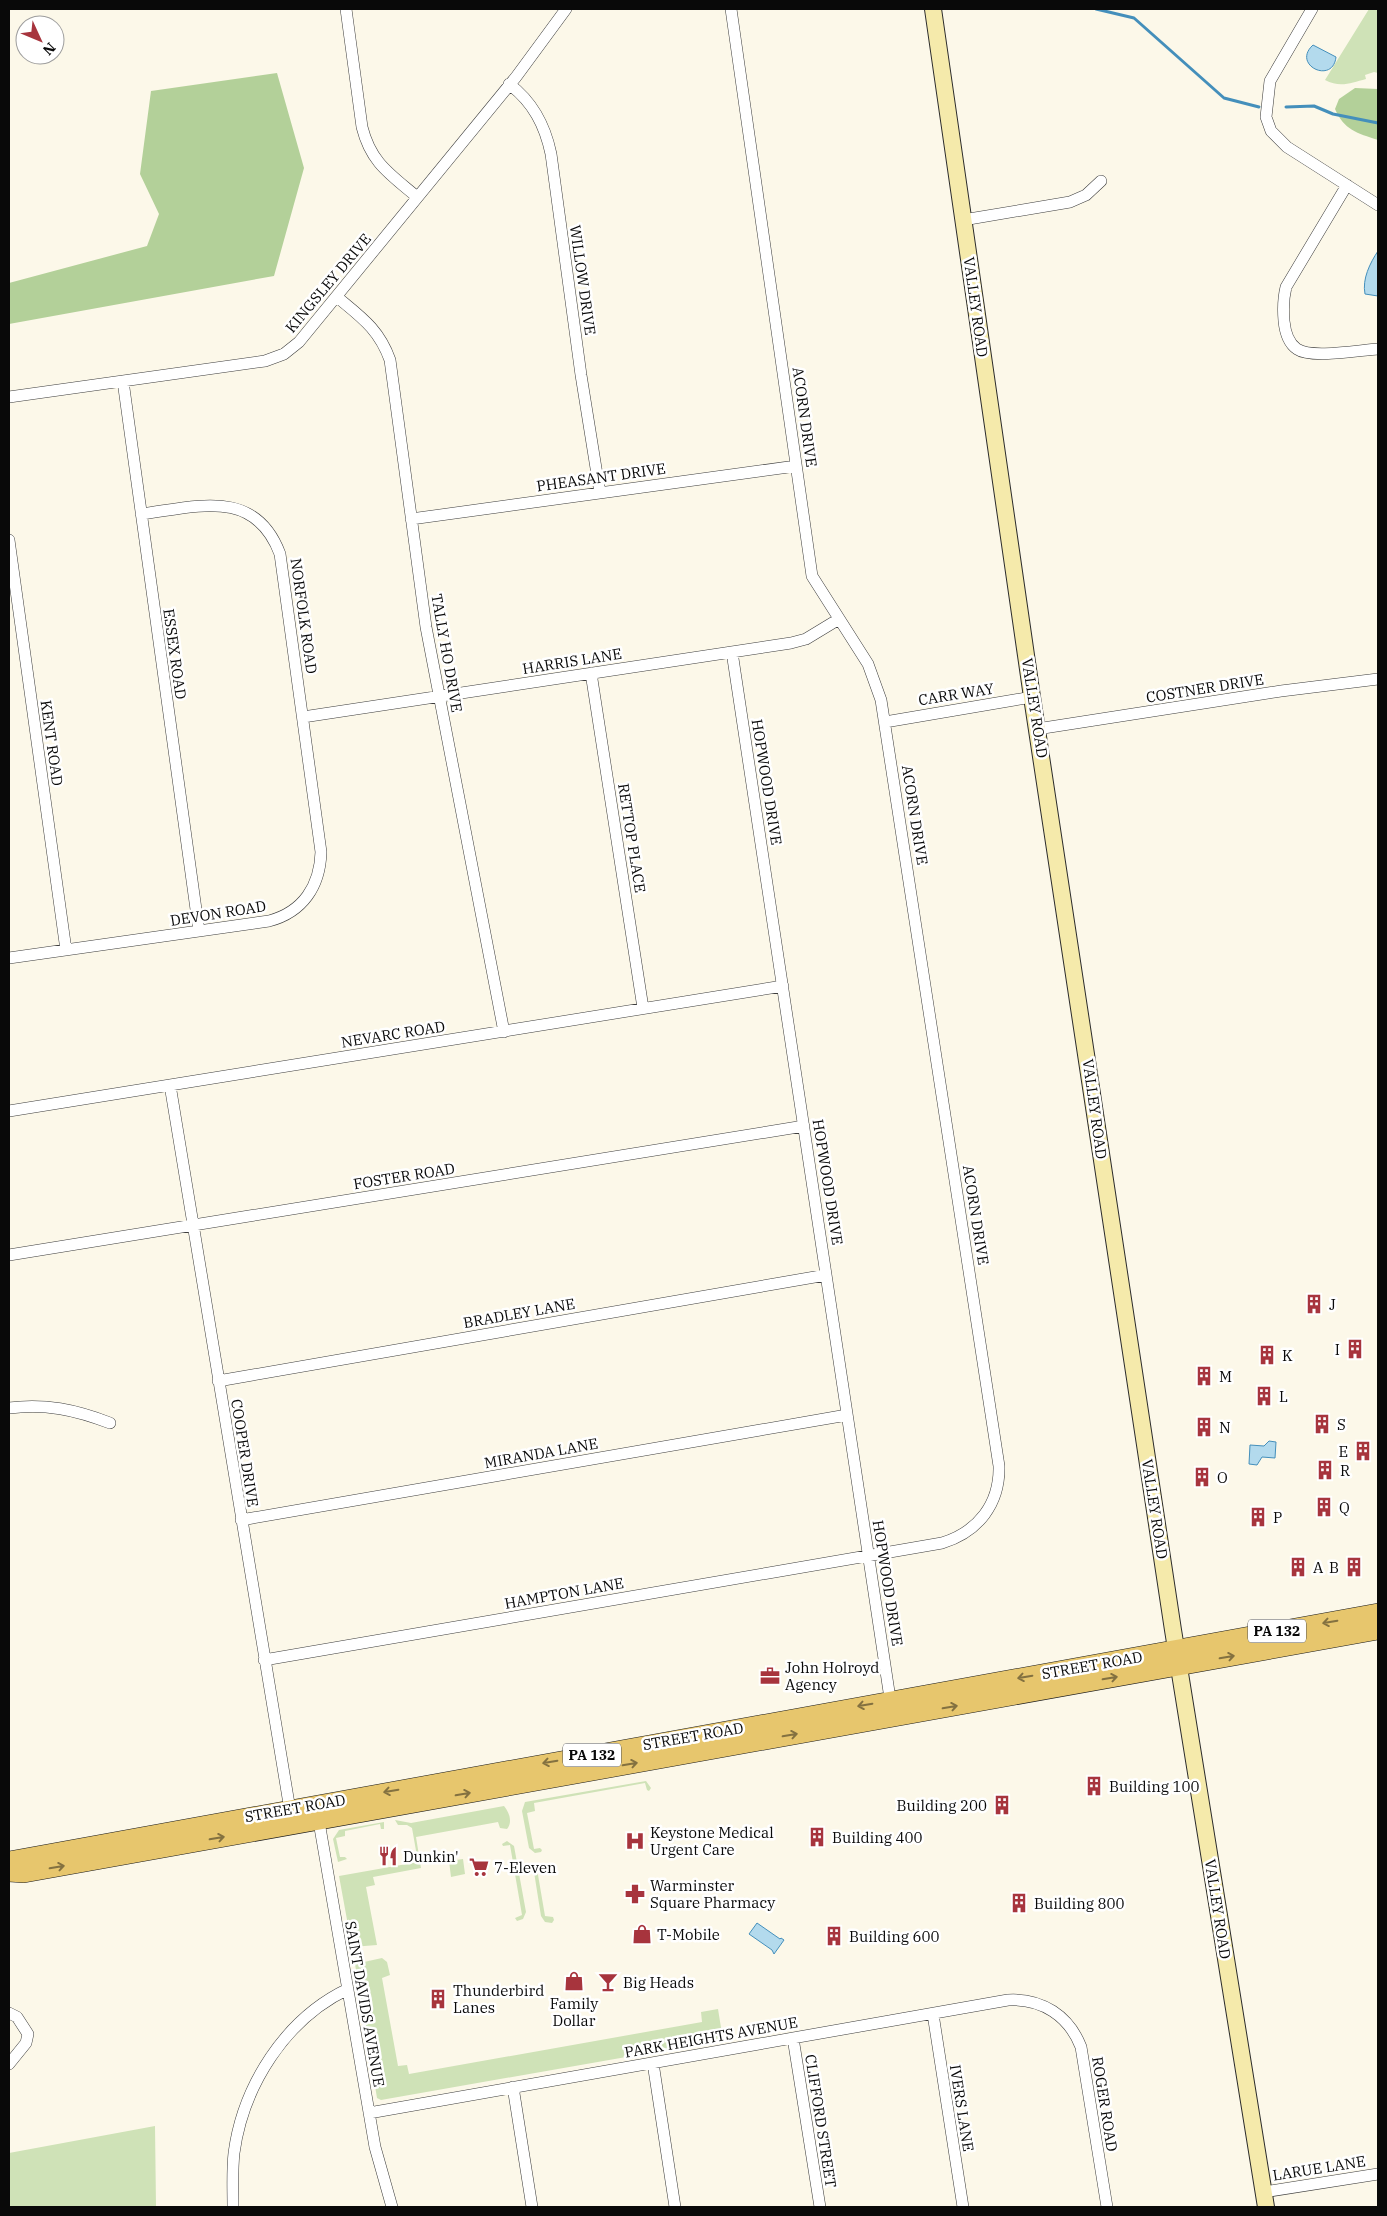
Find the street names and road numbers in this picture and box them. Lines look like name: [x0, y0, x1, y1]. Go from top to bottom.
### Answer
street label: WILLOW DRIVE: [566, 224, 600, 336]
street label: KINGSLEY DRIVE: [281, 229, 375, 337]
street label: VALLEY ROAD: [960, 256, 992, 358]
street label: ACORN DRIVE: [789, 366, 821, 468]
street label: PHEASANT DRIVE: [535, 459, 667, 495]
street label: NORFOLK ROAD: [286, 557, 322, 675]
street label: TALLY HO DRIVE: [427, 592, 467, 714]
street label: ESSEX ROAD: [159, 607, 191, 701]
street label: HARRIS LANE: [521, 644, 623, 678]
street label: VALLEY ROAD: [1018, 657, 1052, 759]
street label: COSTNER DRIVE: [1145, 669, 1265, 707]
street label: CARR WAY: [917, 679, 996, 709]
street label: KENT ROAD: [37, 699, 67, 787]
street label: HOPWOOD DRIVE: [748, 718, 786, 846]
street label: ACORN DRIVE: [898, 764, 932, 866]
street label: RETTOP PLACE: [614, 782, 650, 894]
street label: DEVON ROAD: [169, 896, 267, 930]
street label: NEVARC ROAD: [340, 1016, 446, 1052]
street label: VALLEY ROAD: [1079, 1058, 1111, 1160]
street label: HOPWOOD DRIVE: [809, 1118, 847, 1246]
street label: FOSTER ROAD: [352, 1159, 456, 1193]
street label: ACORN DRIVE: [959, 1164, 993, 1266]
street label: BRADLEY LANE: [462, 1294, 576, 1332]
street label: COOPER DRIVE: [227, 1398, 263, 1508]
street label: MIRANDA LANE: [483, 1434, 599, 1472]
street label: VALLEY ROAD: [1138, 1458, 1172, 1560]
street label: HOPWOOD DRIVE: [869, 1519, 907, 1647]
street label: HAMPTON LANE: [503, 1573, 625, 1613]
road number: PA 132: [1248, 1620, 1306, 1642]
street label: STREET ROAD: [1040, 1647, 1144, 1683]
street label: STREET ROAD: [641, 1718, 745, 1754]
road number: PA 132: [563, 1744, 621, 1766]
street label: STREET ROAD: [243, 1790, 347, 1826]
street label: VALLEY ROAD: [1201, 1858, 1235, 1960]
street label: SAINT DAVIDS AVENUE: [341, 1919, 389, 2089]
street label: PARK HEIGHTS AVENUE: [623, 2012, 799, 2062]
street label: CLIFFORD STREET: [801, 2053, 841, 2189]
street label: ROGER ROAD: [1088, 2055, 1122, 2153]
street label: IVERS LANE: [946, 2063, 978, 2153]
street label: LARUE LANE: [1271, 2151, 1367, 2185]

